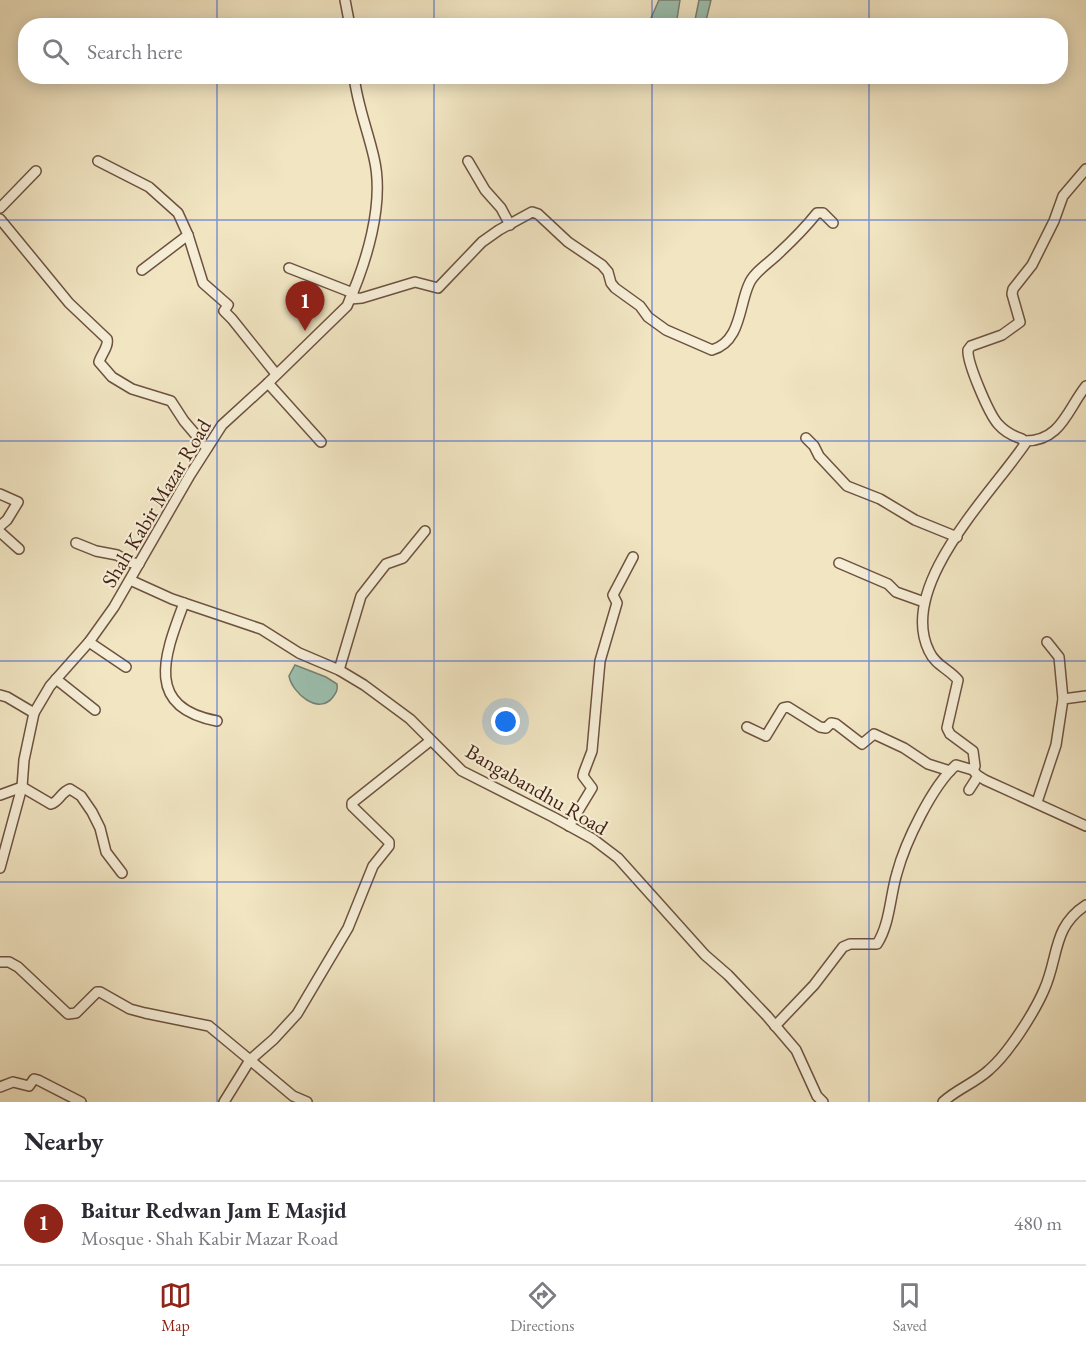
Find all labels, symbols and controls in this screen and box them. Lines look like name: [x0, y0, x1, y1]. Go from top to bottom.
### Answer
search box: [18, 18, 1068, 84]
icon: search: [39, 35, 72, 68]
text: Search here: [87, 37, 182, 66]
pin: 1: [286, 282, 324, 331]
street label: Shah Kabir Mazar Road: [95, 414, 217, 592]
your location: [491, 707, 520, 736]
street label: Bangabandhu Road: [461, 737, 613, 841]
text: Nearby: [24, 1124, 104, 1158]
text: Baitur Redwan Jam E Masjid: [81, 1196, 347, 1225]
text: 1: [38, 1210, 49, 1236]
text: 480 m: [1014, 1210, 1062, 1236]
text: Mosque · Shah Kabir Mazar Road: [81, 1225, 338, 1251]
tab: Map: [159, 1279, 192, 1336]
tab: Directions: [510, 1279, 575, 1336]
tab: Saved: [893, 1279, 927, 1336]

